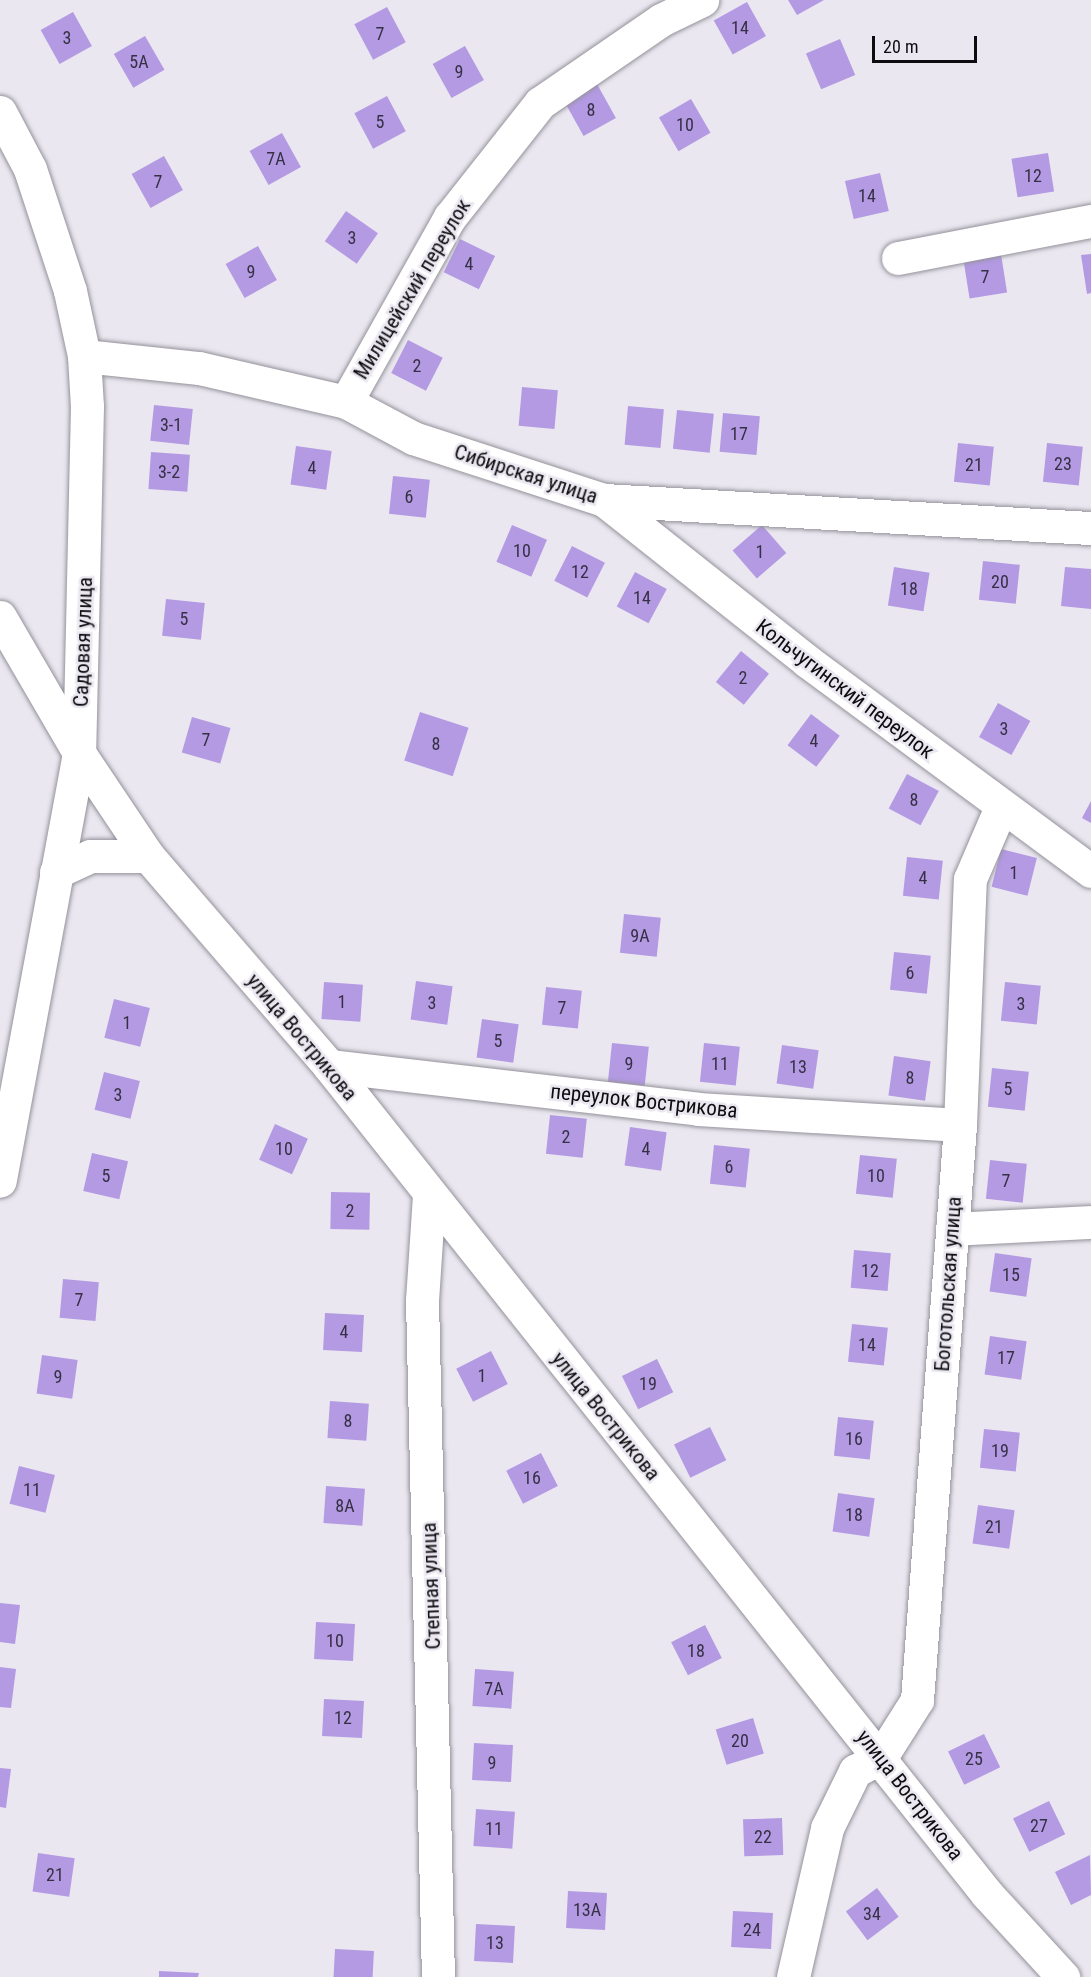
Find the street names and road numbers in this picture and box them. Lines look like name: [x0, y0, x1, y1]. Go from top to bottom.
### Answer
street label: Милицейский переулок: [348, 194, 476, 384]
street label: Сибирская улица: [451, 439, 601, 509]
street label: Садовая улица: [68, 577, 98, 707]
street label: Кольчугинский переулок: [751, 614, 939, 764]
street label: улица Вострикова: [241, 968, 363, 1106]
street label: переулок Вострикова: [549, 1079, 739, 1123]
street label: Боготольская улица: [929, 1196, 967, 1372]
street label: улица Вострикова: [546, 1347, 666, 1485]
street label: Степная улица: [416, 1522, 446, 1650]
street label: улица Вострикова: [851, 1725, 969, 1865]

